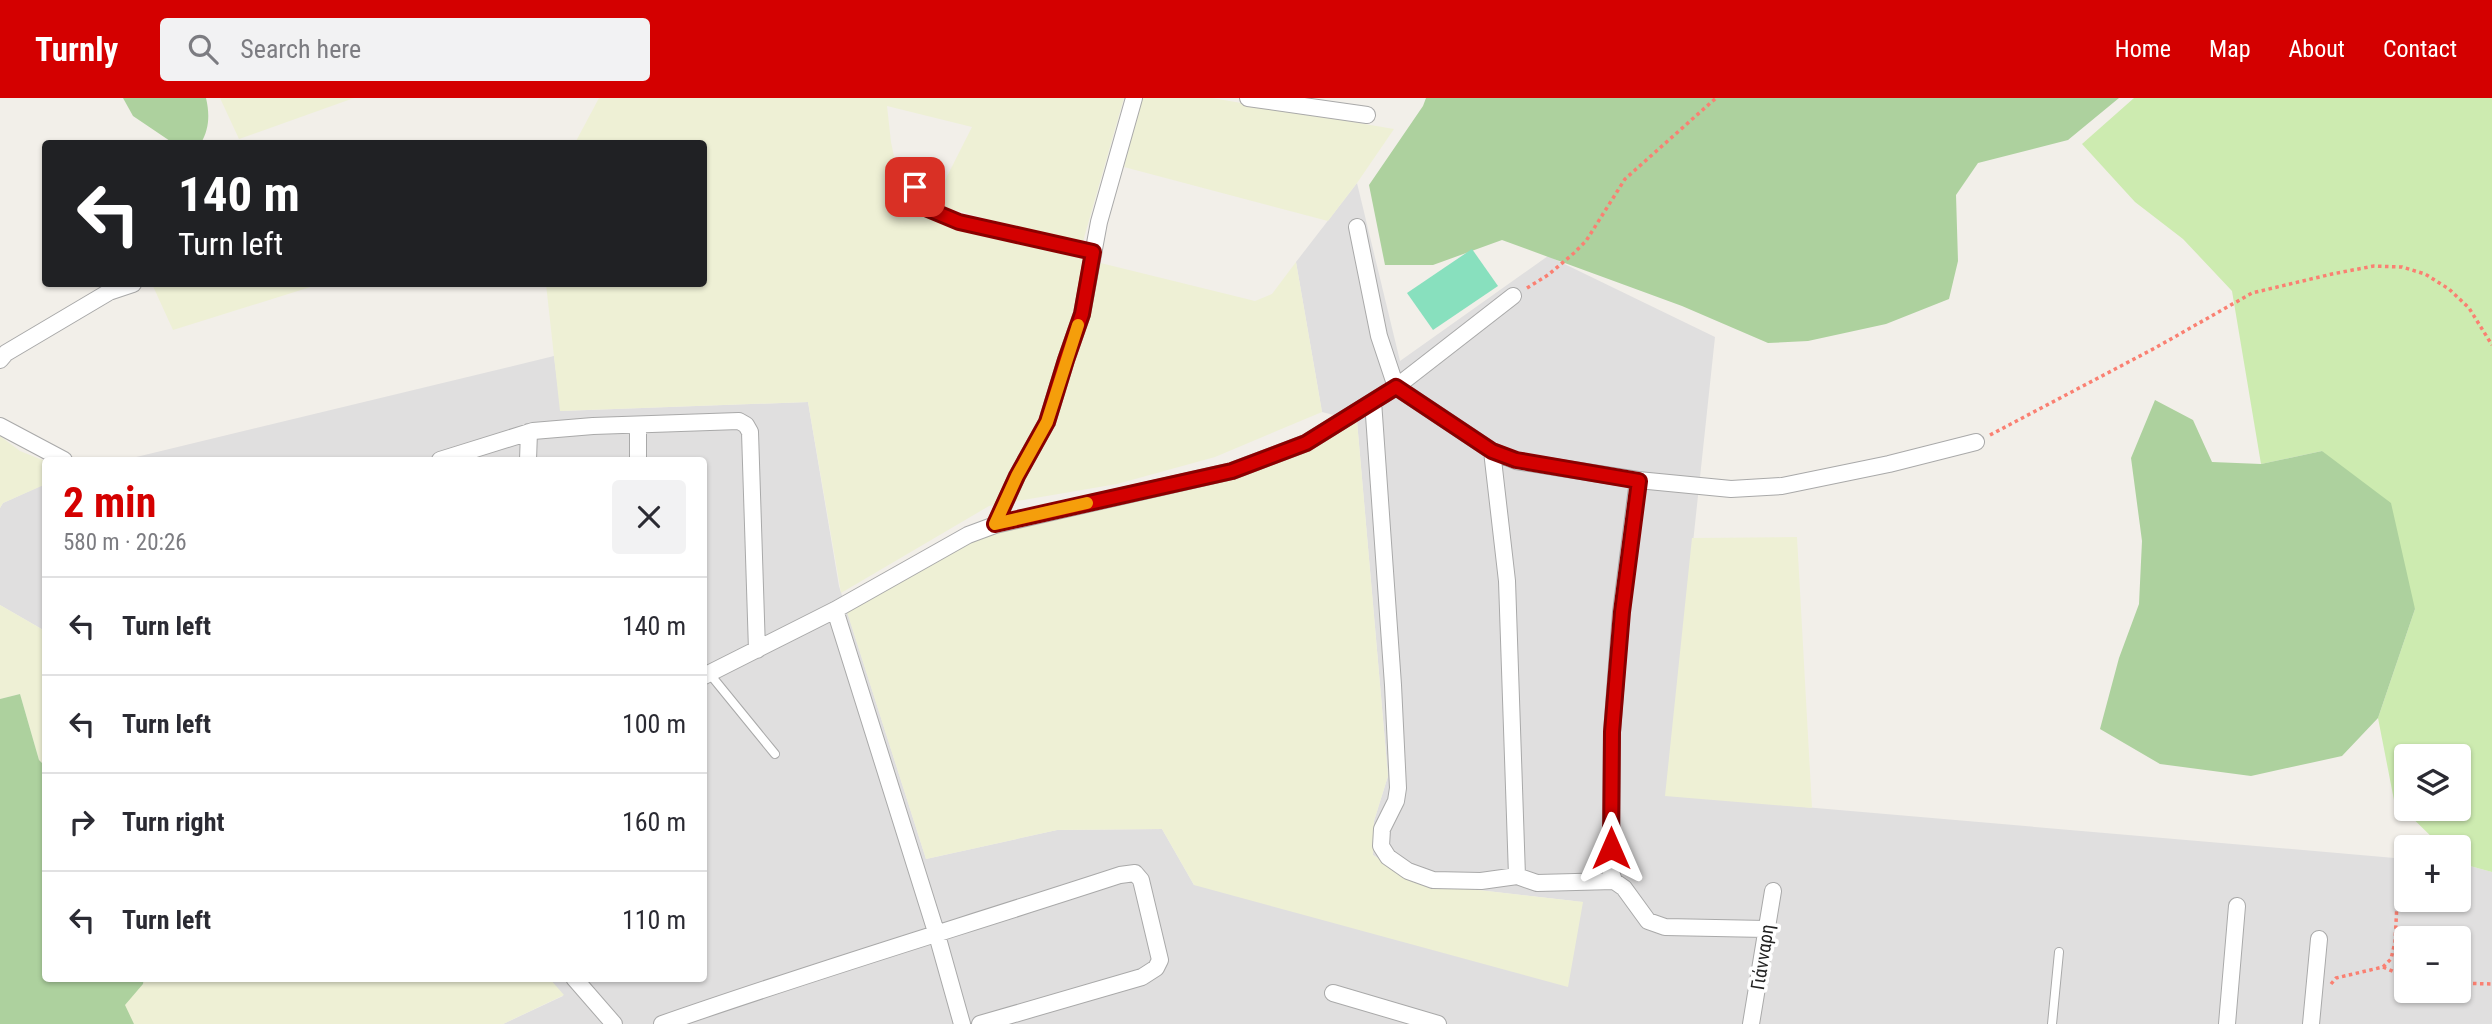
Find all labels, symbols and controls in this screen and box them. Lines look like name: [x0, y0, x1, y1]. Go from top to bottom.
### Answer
search box: [160, 18, 650, 81]
text: Turnly: [35, 30, 118, 69]
icon: search: [184, 30, 222, 68]
text: Search here: [240, 34, 361, 64]
text: Home: [2115, 35, 2171, 63]
text: Map: [2209, 35, 2251, 63]
text: About: [2289, 35, 2345, 63]
text: Contact: [2383, 35, 2457, 63]
pin: [885, 157, 945, 217]
text: 140 m: [178, 166, 300, 223]
icon: left: [63, 168, 154, 259]
icon: arrive: [896, 168, 934, 206]
text: Turn left: [178, 225, 283, 263]
text: 2 min: [63, 478, 156, 527]
button: close: [612, 480, 686, 554]
text: 580 m · 20:26: [63, 529, 187, 556]
icon: left: [63, 607, 101, 645]
text: Turn left: [122, 611, 211, 641]
text: 140 m: [622, 611, 686, 641]
icon: left: [63, 705, 101, 743]
text: Turn left: [122, 709, 211, 739]
text: 100 m: [622, 709, 686, 739]
map controls: [2394, 744, 2471, 1003]
button: layers: [2394, 744, 2471, 821]
icon: right: [63, 803, 101, 841]
text: Turn right: [122, 807, 224, 837]
text: 160 m: [622, 807, 686, 837]
position arrow: [1574, 811, 1648, 885]
button: +: [2394, 835, 2471, 912]
icon: left: [63, 901, 101, 939]
text: Turn left: [122, 905, 211, 935]
text: 110 m: [622, 905, 686, 935]
street label: Γιάνναρη: [1746, 923, 1779, 992]
button: −: [2394, 926, 2471, 1003]

